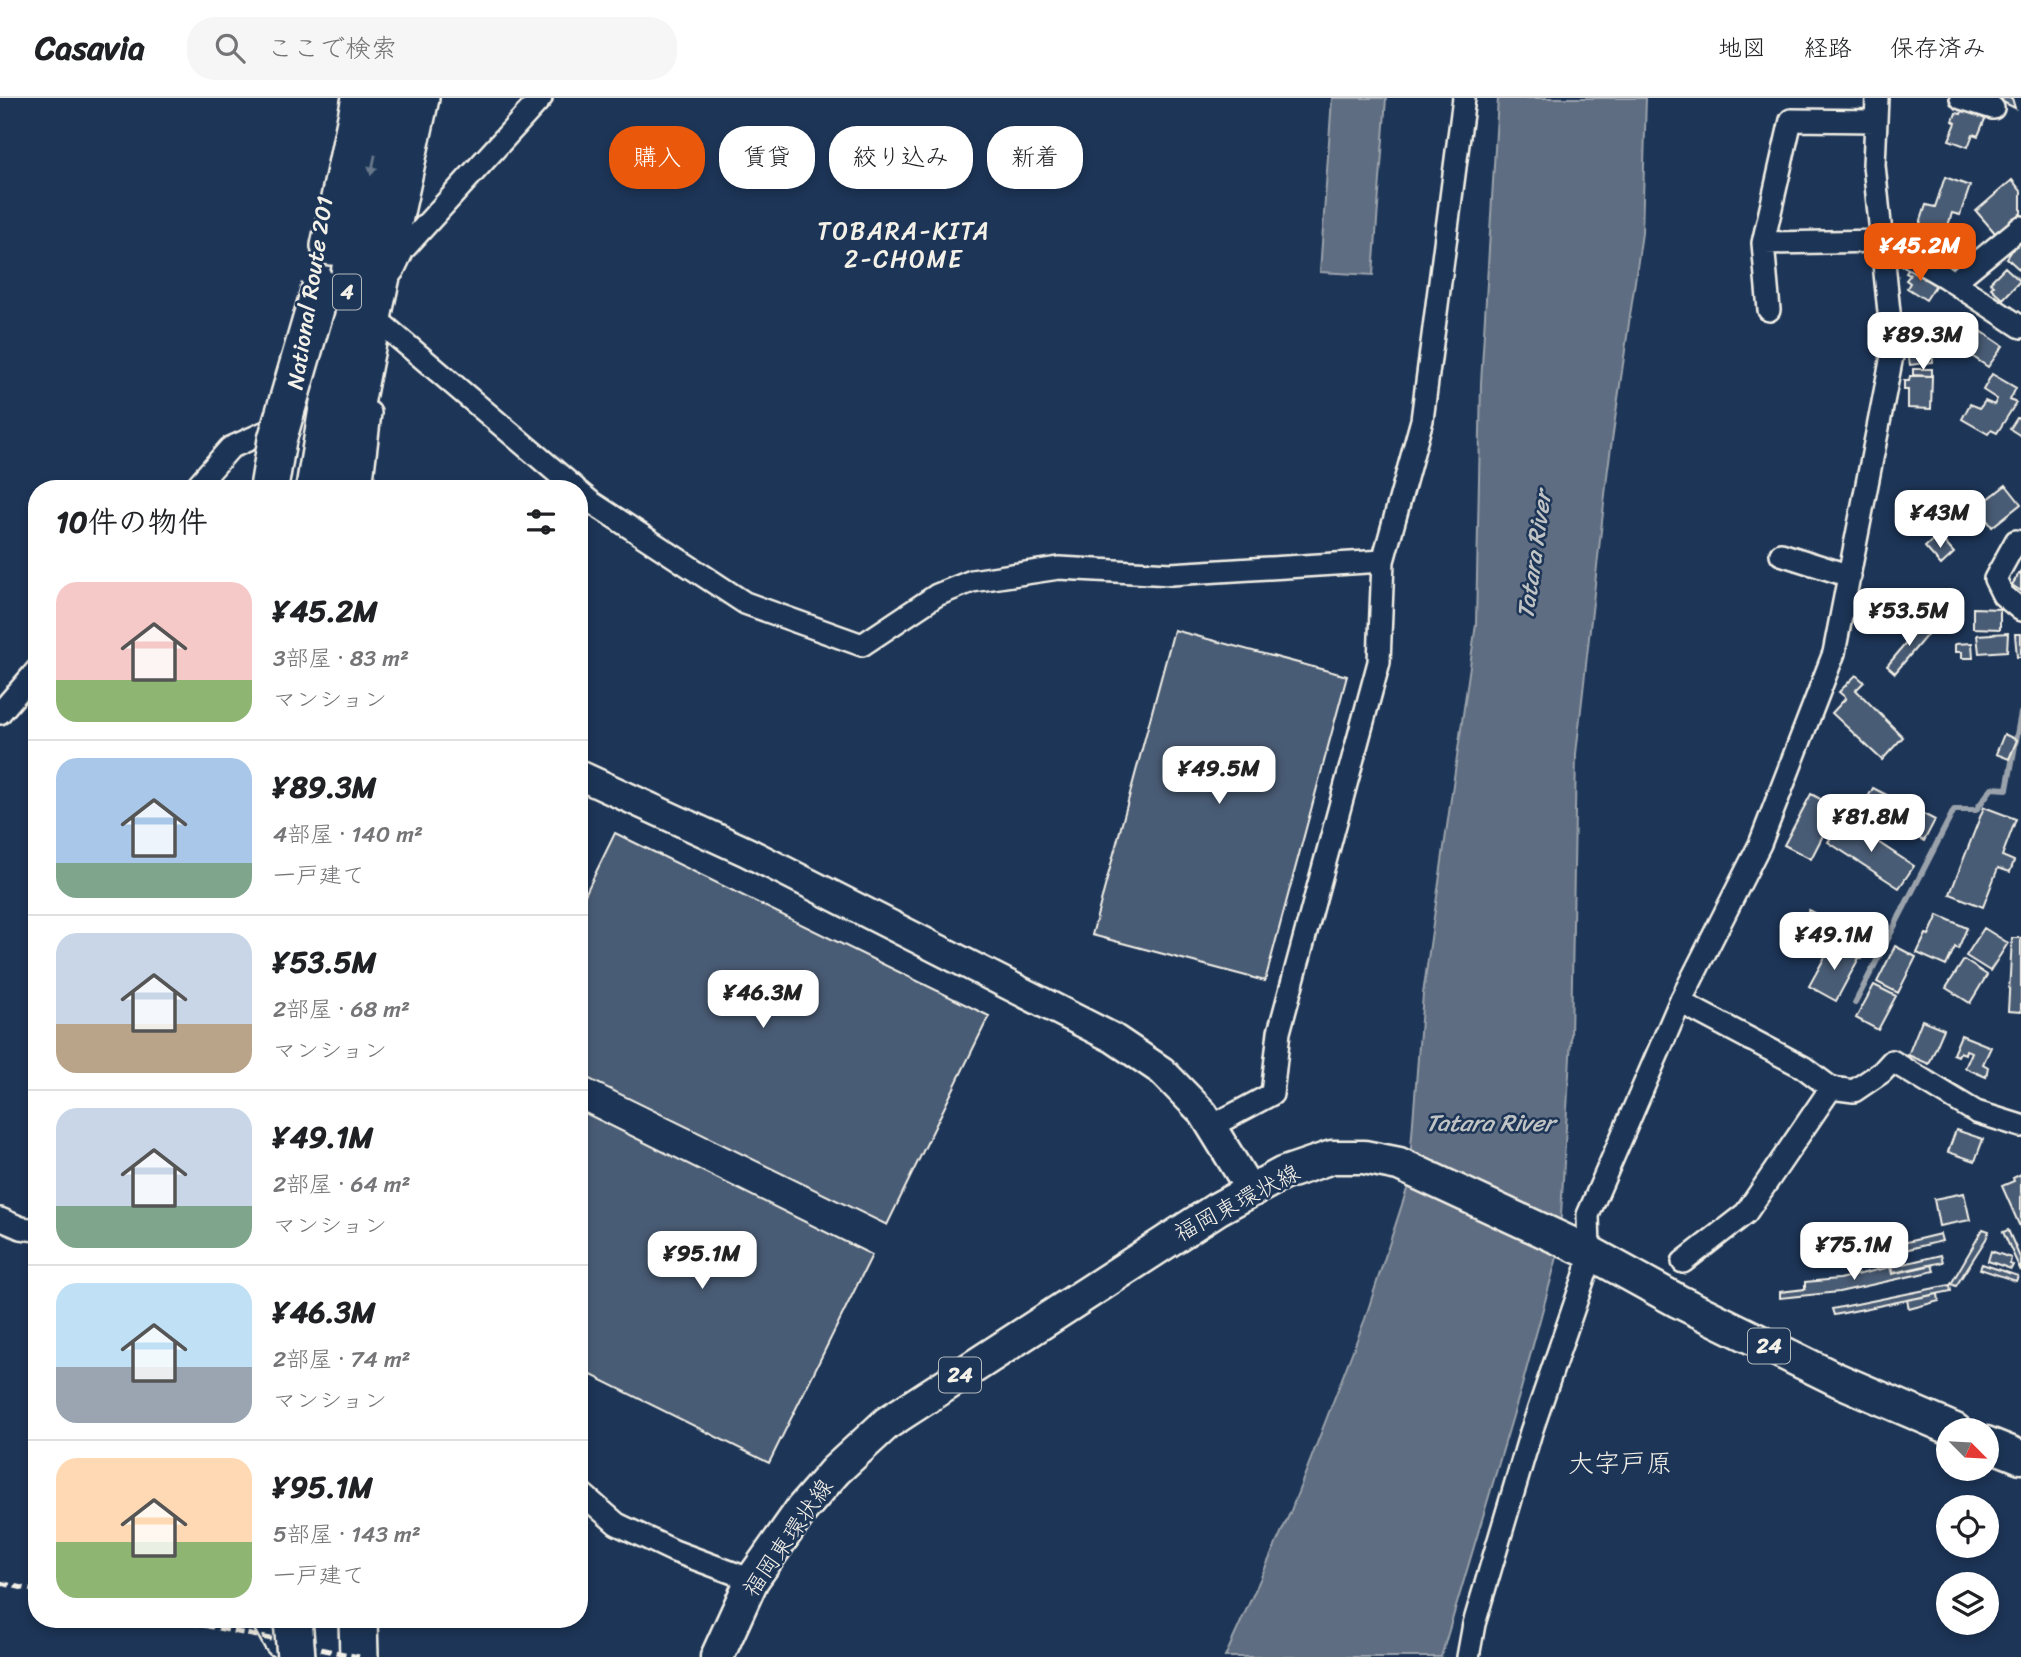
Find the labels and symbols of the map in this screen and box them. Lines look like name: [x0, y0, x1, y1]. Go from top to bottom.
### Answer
one-way arrow: [368, 154, 379, 176]
street label: National Route 201: [274, 193, 346, 393]
district label: TOBARA-KITA 2-CHOME: [817, 210, 991, 280]
pin: ¥45.2M: [1863, 223, 1977, 283]
road number: 4: [333, 274, 361, 310]
pin: ¥89.3M: [1866, 313, 1980, 372]
water label: Tatara River: [1504, 484, 1564, 622]
pin: ¥43M: [1899, 490, 1981, 550]
pin: ¥53.5M: [1852, 588, 1966, 648]
pin: ¥49.5M: [1162, 746, 1276, 806]
pin: ¥81.8M: [1814, 794, 1928, 854]
pin: ¥49.1M: [1777, 912, 1891, 972]
pin: ¥46.3M: [706, 970, 820, 1030]
water label: Tatara River: [1426, 1102, 1558, 1144]
street label: 福岡東環状線: [1166, 1153, 1308, 1253]
pin: ¥75.1M: [1797, 1222, 1911, 1282]
pin: ¥95.1M: [645, 1232, 759, 1291]
road number: 24: [1748, 1328, 1790, 1364]
road number: 24: [939, 1358, 981, 1392]
north arrow: [1936, 1418, 1998, 1480]
district label: 大字戸原: [1568, 1440, 1672, 1486]
street label: 福岡東環状線: [732, 1470, 844, 1606]

